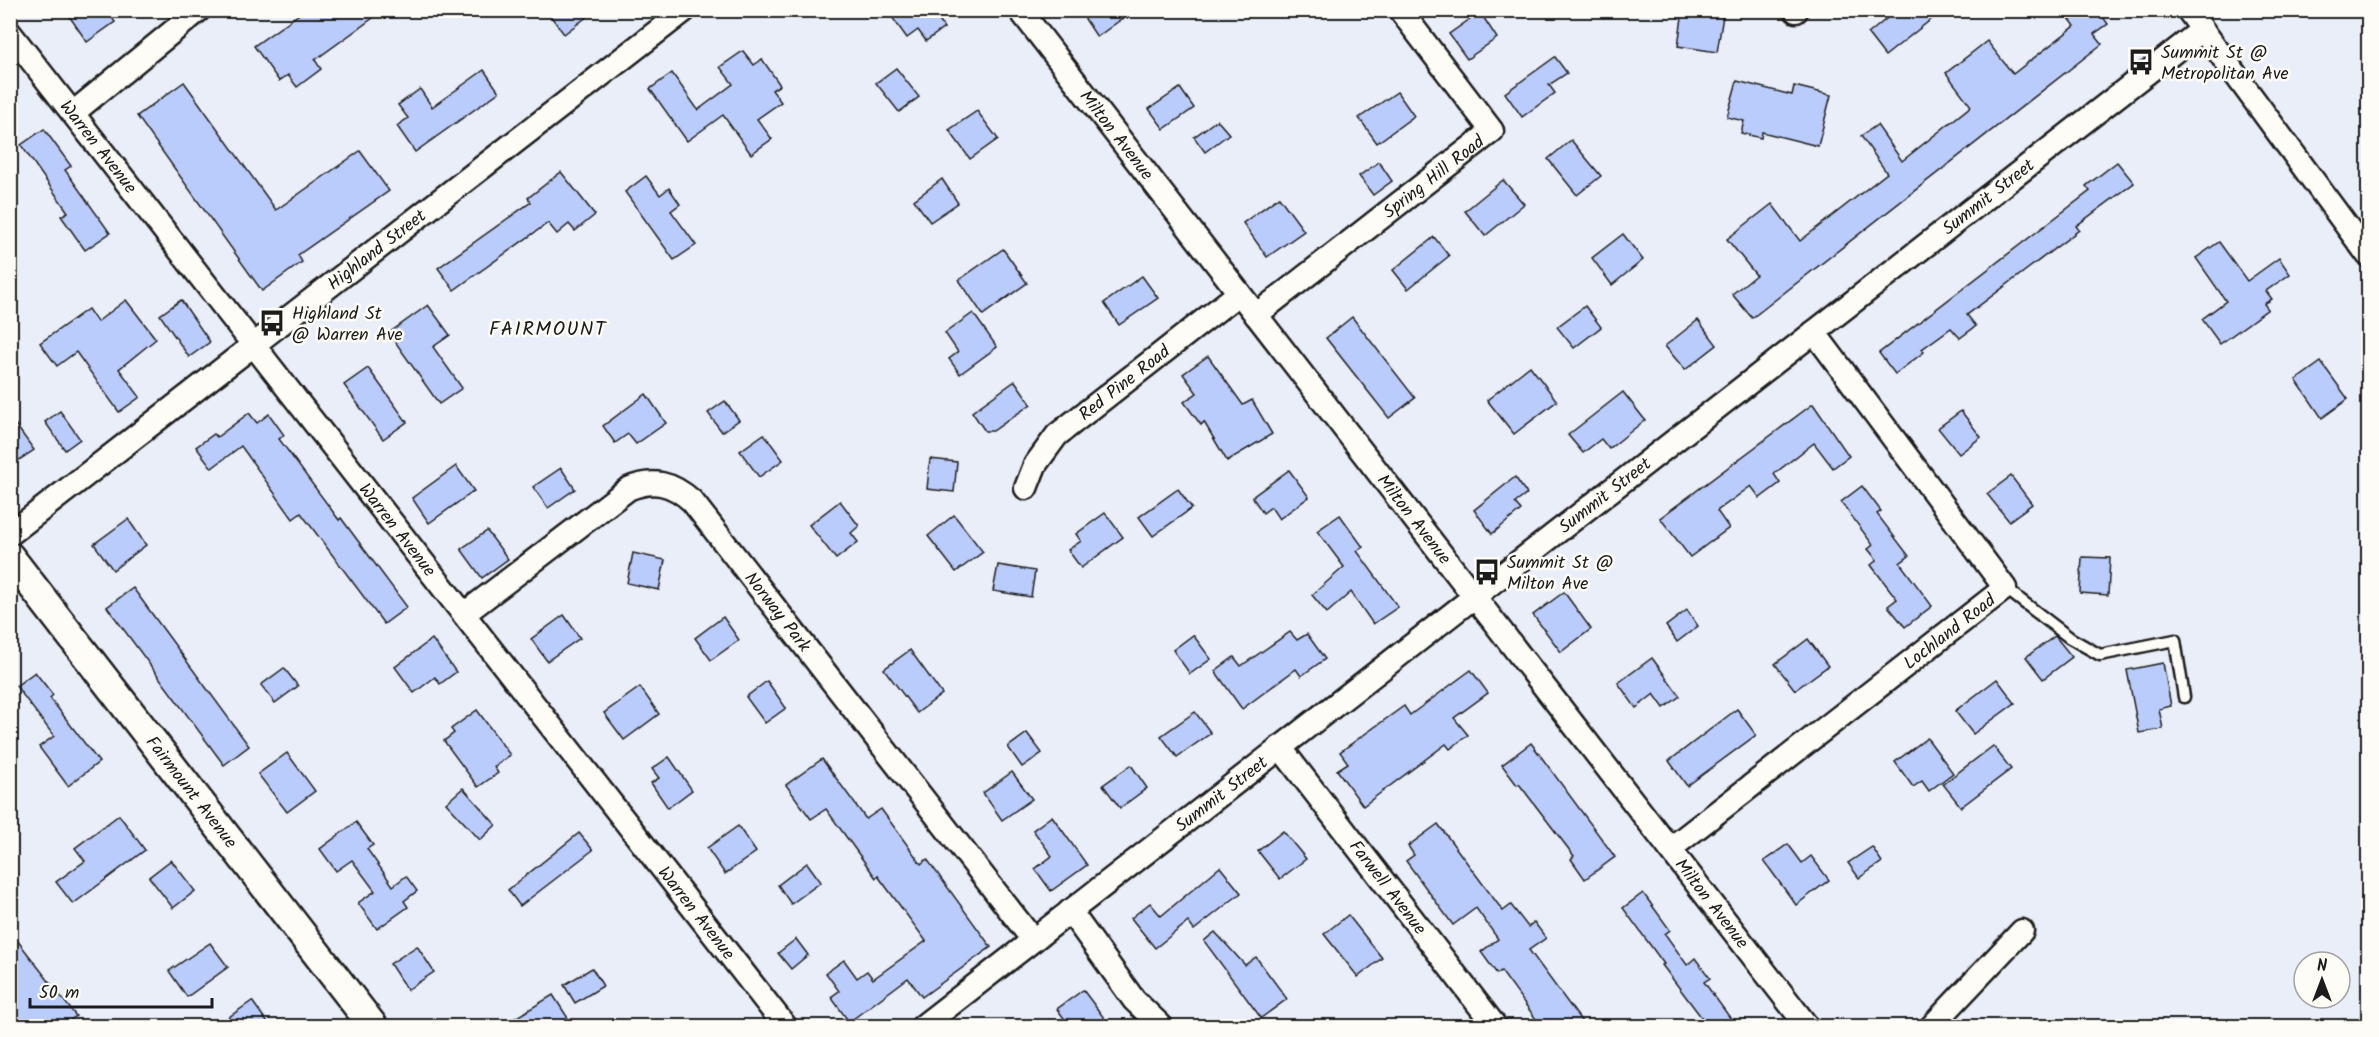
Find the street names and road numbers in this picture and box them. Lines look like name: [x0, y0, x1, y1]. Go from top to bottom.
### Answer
street label: Milton Avenue: [1071, 84, 1160, 187]
street label: Warren Avenue: [51, 94, 143, 201]
street label: Spring Hill Road: [1377, 128, 1492, 227]
street label: Summit Street: [1936, 152, 2043, 243]
street label: Highland Street: [322, 202, 434, 299]
street label: Red Pine Road: [1073, 338, 1178, 429]
street label: Summit Street: [1553, 450, 1659, 542]
street label: Milton Avenue: [1369, 468, 1458, 572]
street label: Warren Avenue: [350, 477, 442, 584]
street label: Norway Park: [736, 566, 818, 660]
street label: Lochland Road: [1898, 587, 2003, 678]
street label: Fairmount Avenue: [137, 730, 244, 855]
street label: Summit Street: [1169, 749, 1276, 840]
street label: Farwell Avenue: [1341, 834, 1433, 942]
street label: Milton Avenue: [1666, 853, 1755, 956]
street label: Warren Avenue: [649, 860, 741, 967]

